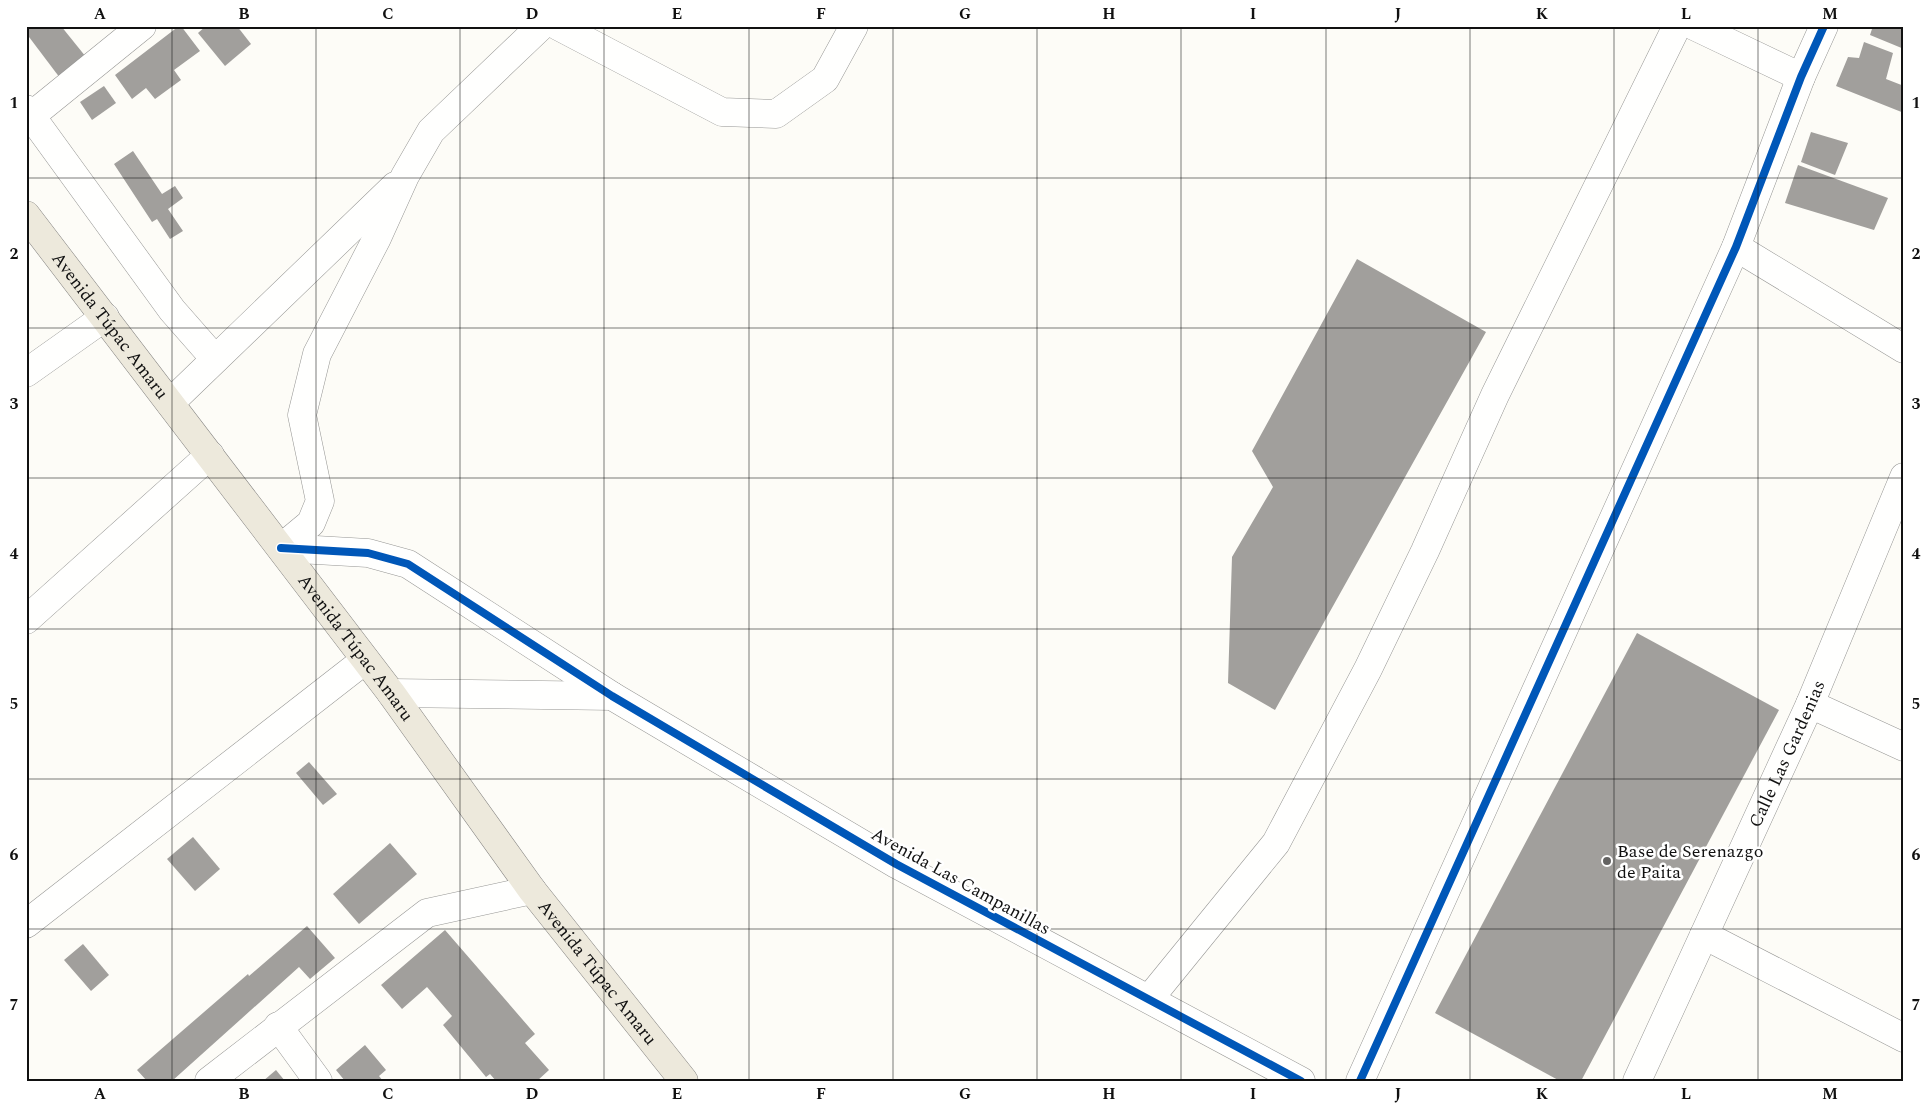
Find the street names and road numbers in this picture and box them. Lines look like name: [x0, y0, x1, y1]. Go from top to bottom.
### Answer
street label: Avenida Túpac Amaru: [45, 247, 175, 405]
street label: Avenida Túpac Amaru: [291, 568, 420, 727]
street label: Calle Las Gardenias: [1742, 676, 1832, 832]
street label: Avenida Las Campanillas: [866, 821, 1055, 942]
street label: Avenida Túpac Amaru: [531, 894, 663, 1051]

